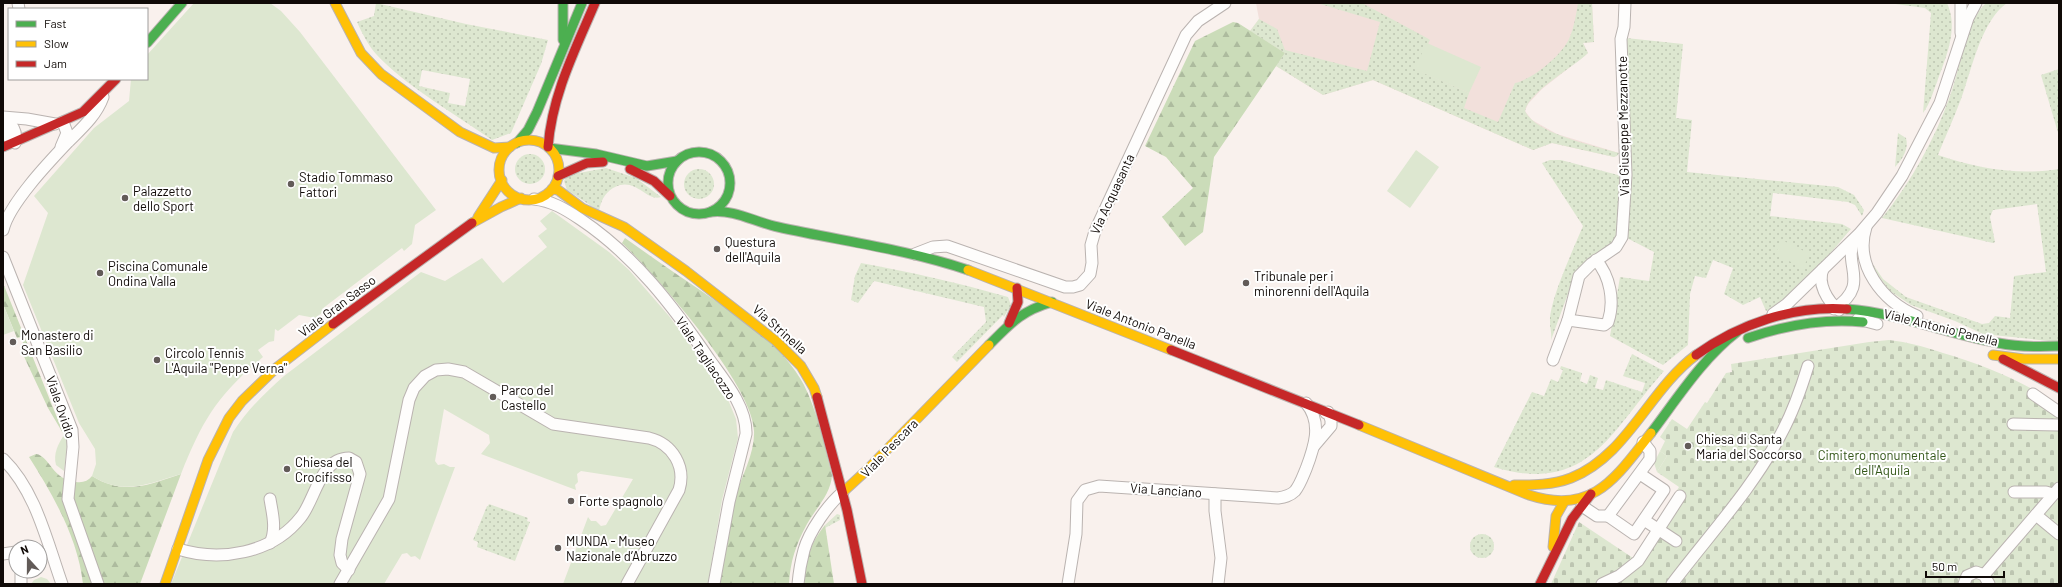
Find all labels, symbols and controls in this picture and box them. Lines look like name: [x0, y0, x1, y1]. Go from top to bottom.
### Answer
legend: [8, 8, 148, 80]
text: Fast: [44, 16, 67, 30]
text: Slow: [44, 36, 69, 50]
text: Jam: [44, 56, 67, 70]
street label: Via Giuseppe Mezzanotte: [1614, 56, 1632, 196]
street label: Via Acquasanta: [1086, 151, 1138, 237]
place label: Stadio Tommaso Fattori: [299, 169, 393, 200]
marker: Stadio Tommaso Fattori: [286, 179, 296, 189]
place label: Palazzetto dello Sport: [133, 183, 194, 214]
marker: Palazzetto dello Sport: [120, 193, 130, 203]
place label: Questura dell'Aquila: [725, 234, 781, 265]
marker: Questura dell'Aquila: [712, 244, 722, 254]
place label: Piscina Comunale Ondina Valla: [108, 258, 208, 289]
marker: Piscina Comunale Ondina Valla: [95, 268, 105, 278]
place label: Tribunale per i minorenni dell'Aquila: [1254, 268, 1369, 299]
street label: Viale Gran Sasso: [295, 272, 379, 340]
marker: Tribunale per i minorenni dell'Aquila: [1241, 278, 1251, 288]
street label: Viale Antonio Panella: [1083, 295, 1199, 353]
street label: Via Strinella: [749, 301, 811, 357]
street label: Viale Antonio Panella: [1882, 305, 2000, 349]
street label: Viale Tagliacozzo: [672, 314, 740, 402]
place label: Monastero di San Basilio: [21, 327, 94, 358]
marker: Monastero di San Basilio: [8, 337, 18, 347]
place label: Circolo Tennis L'Aquila "Peppe Verna": [165, 345, 288, 376]
marker: Circolo Tennis L'Aquila "Peppe Verna": [152, 355, 162, 365]
street label: Viale Ovidio: [43, 374, 79, 440]
place label: Parco del Castello: [501, 382, 553, 413]
marker: Parco del Castello: [488, 392, 498, 402]
street label: Viale Pescara: [857, 415, 921, 481]
place label: Chiesa di Santa Maria del Soccorso: [1696, 431, 1802, 462]
marker: Chiesa di Santa Maria del Soccorso: [1683, 441, 1693, 451]
park label: Cimitero monumentale dell'Aquila: [1818, 447, 1946, 478]
place label: Chiesa del Crocifisso: [295, 454, 353, 485]
marker: Chiesa del Crocifisso: [282, 464, 292, 474]
street label: Via Lanciano: [1130, 480, 1202, 500]
place label: Forte spagnolo: [579, 493, 663, 509]
marker: Forte spagnolo: [566, 496, 576, 506]
place label: MUNDA - Museo Nazionale d’Abruzzo: [566, 533, 677, 564]
north arrow: [8, 539, 48, 579]
text: N: [18, 542, 30, 557]
marker: MUNDA - Museo Nazionale d’Abruzzo: [553, 543, 563, 553]
scale bar: [1926, 553, 2004, 579]
text: 50 m: [1932, 559, 1957, 573]

